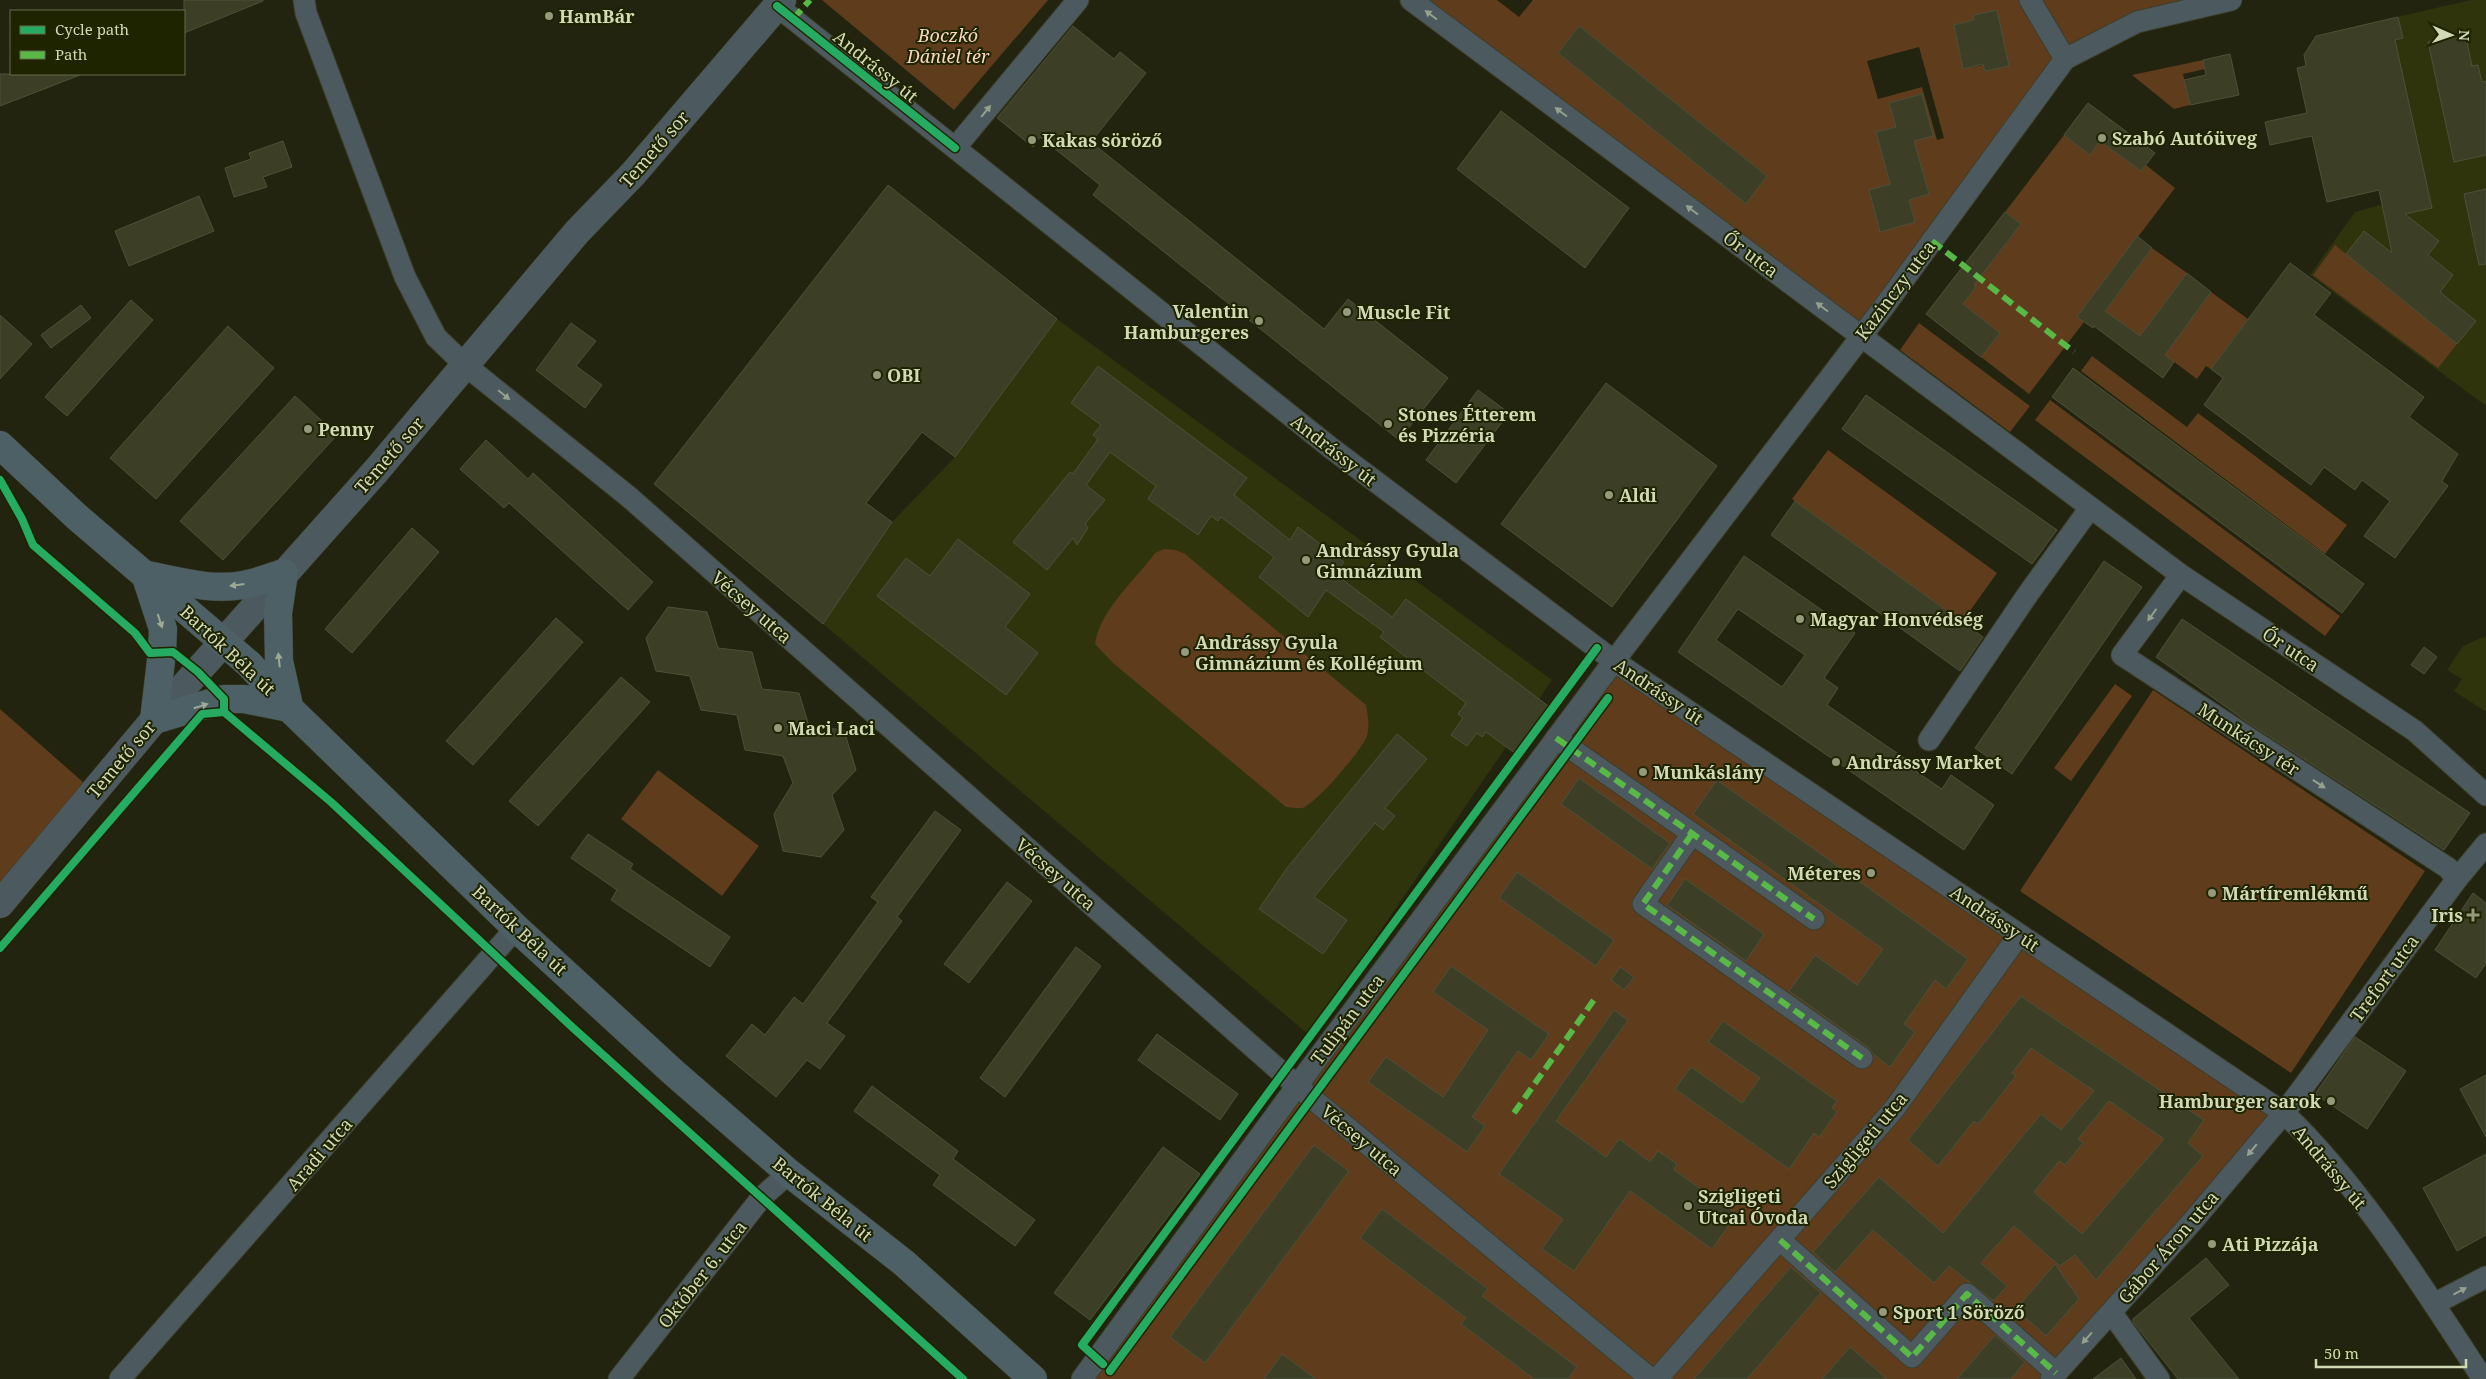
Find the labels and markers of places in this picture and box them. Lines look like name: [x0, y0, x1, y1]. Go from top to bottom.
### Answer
place label: HamBár: [559, 4, 635, 28]
marker: HamBár: [543, 10, 555, 22]
place label: Szabó Autóüveg: [2112, 126, 2258, 150]
place label: Kakas söröző: [1042, 128, 1162, 152]
marker: Szabó Autóüveg: [2096, 132, 2108, 144]
marker: Kakas söröző: [1026, 134, 1038, 146]
place label: Valentin Hamburgeres: [1124, 299, 1249, 344]
place label: Muscle Fit: [1357, 300, 1450, 324]
marker: Muscle Fit: [1341, 306, 1353, 318]
marker: Valentin Hamburgeres: [1253, 315, 1265, 327]
place label: OBI: [887, 363, 920, 387]
marker: OBI: [871, 369, 883, 381]
place label: Stones Étterem és Pizzéria: [1398, 402, 1537, 447]
place label: Penny: [318, 417, 374, 441]
marker: Stones Étterem és Pizzéria: [1382, 418, 1394, 430]
marker: Penny: [302, 423, 314, 435]
place label: Aldi: [1619, 483, 1658, 507]
marker: Aldi: [1603, 489, 1615, 501]
place label: Andrássy Gyula Gimnázium: [1316, 538, 1459, 583]
marker: Andrássy Gyula Gimnázium: [1300, 554, 1312, 566]
place label: Magyar Honvédség: [1810, 607, 1984, 631]
marker: Magyar Honvédség: [1794, 613, 1806, 625]
place label: Andrássy Gyula Gimnázium és Kollégium: [1195, 630, 1423, 675]
marker: Andrássy Gyula Gimnázium és Kollégium: [1179, 646, 1191, 658]
place label: Maci Laci: [788, 716, 875, 740]
marker: Maci Laci: [772, 722, 784, 734]
place label: Andrássy Market: [1846, 750, 2002, 774]
marker: Andrássy Market: [1830, 756, 1842, 768]
place label: Munkáslány: [1653, 760, 1765, 784]
marker: Munkáslány: [1637, 766, 1649, 778]
place label: Méteres: [1788, 861, 1861, 885]
marker: Méteres: [1865, 867, 1877, 879]
place label: Mártíremlékmű: [2222, 881, 2368, 905]
marker: Mártíremlékmű: [2206, 887, 2218, 899]
place label: Iris: [2431, 903, 2463, 927]
marker: Iris: [2467, 909, 2479, 921]
place label: Hamburger sarok: [2159, 1089, 2322, 1113]
marker: Hamburger sarok: [2325, 1095, 2337, 1107]
place label: Szigligeti Utcai Óvoda: [1698, 1184, 1809, 1229]
marker: Szigligeti Utcai Óvoda: [1682, 1200, 1694, 1212]
place label: Ati Pizzája: [2222, 1232, 2319, 1256]
marker: Ati Pizzája: [2206, 1238, 2218, 1250]
place label: Sport 1 Söröző: [1893, 1300, 2025, 1324]
marker: Sport 1 Söröző: [1877, 1306, 1889, 1318]

